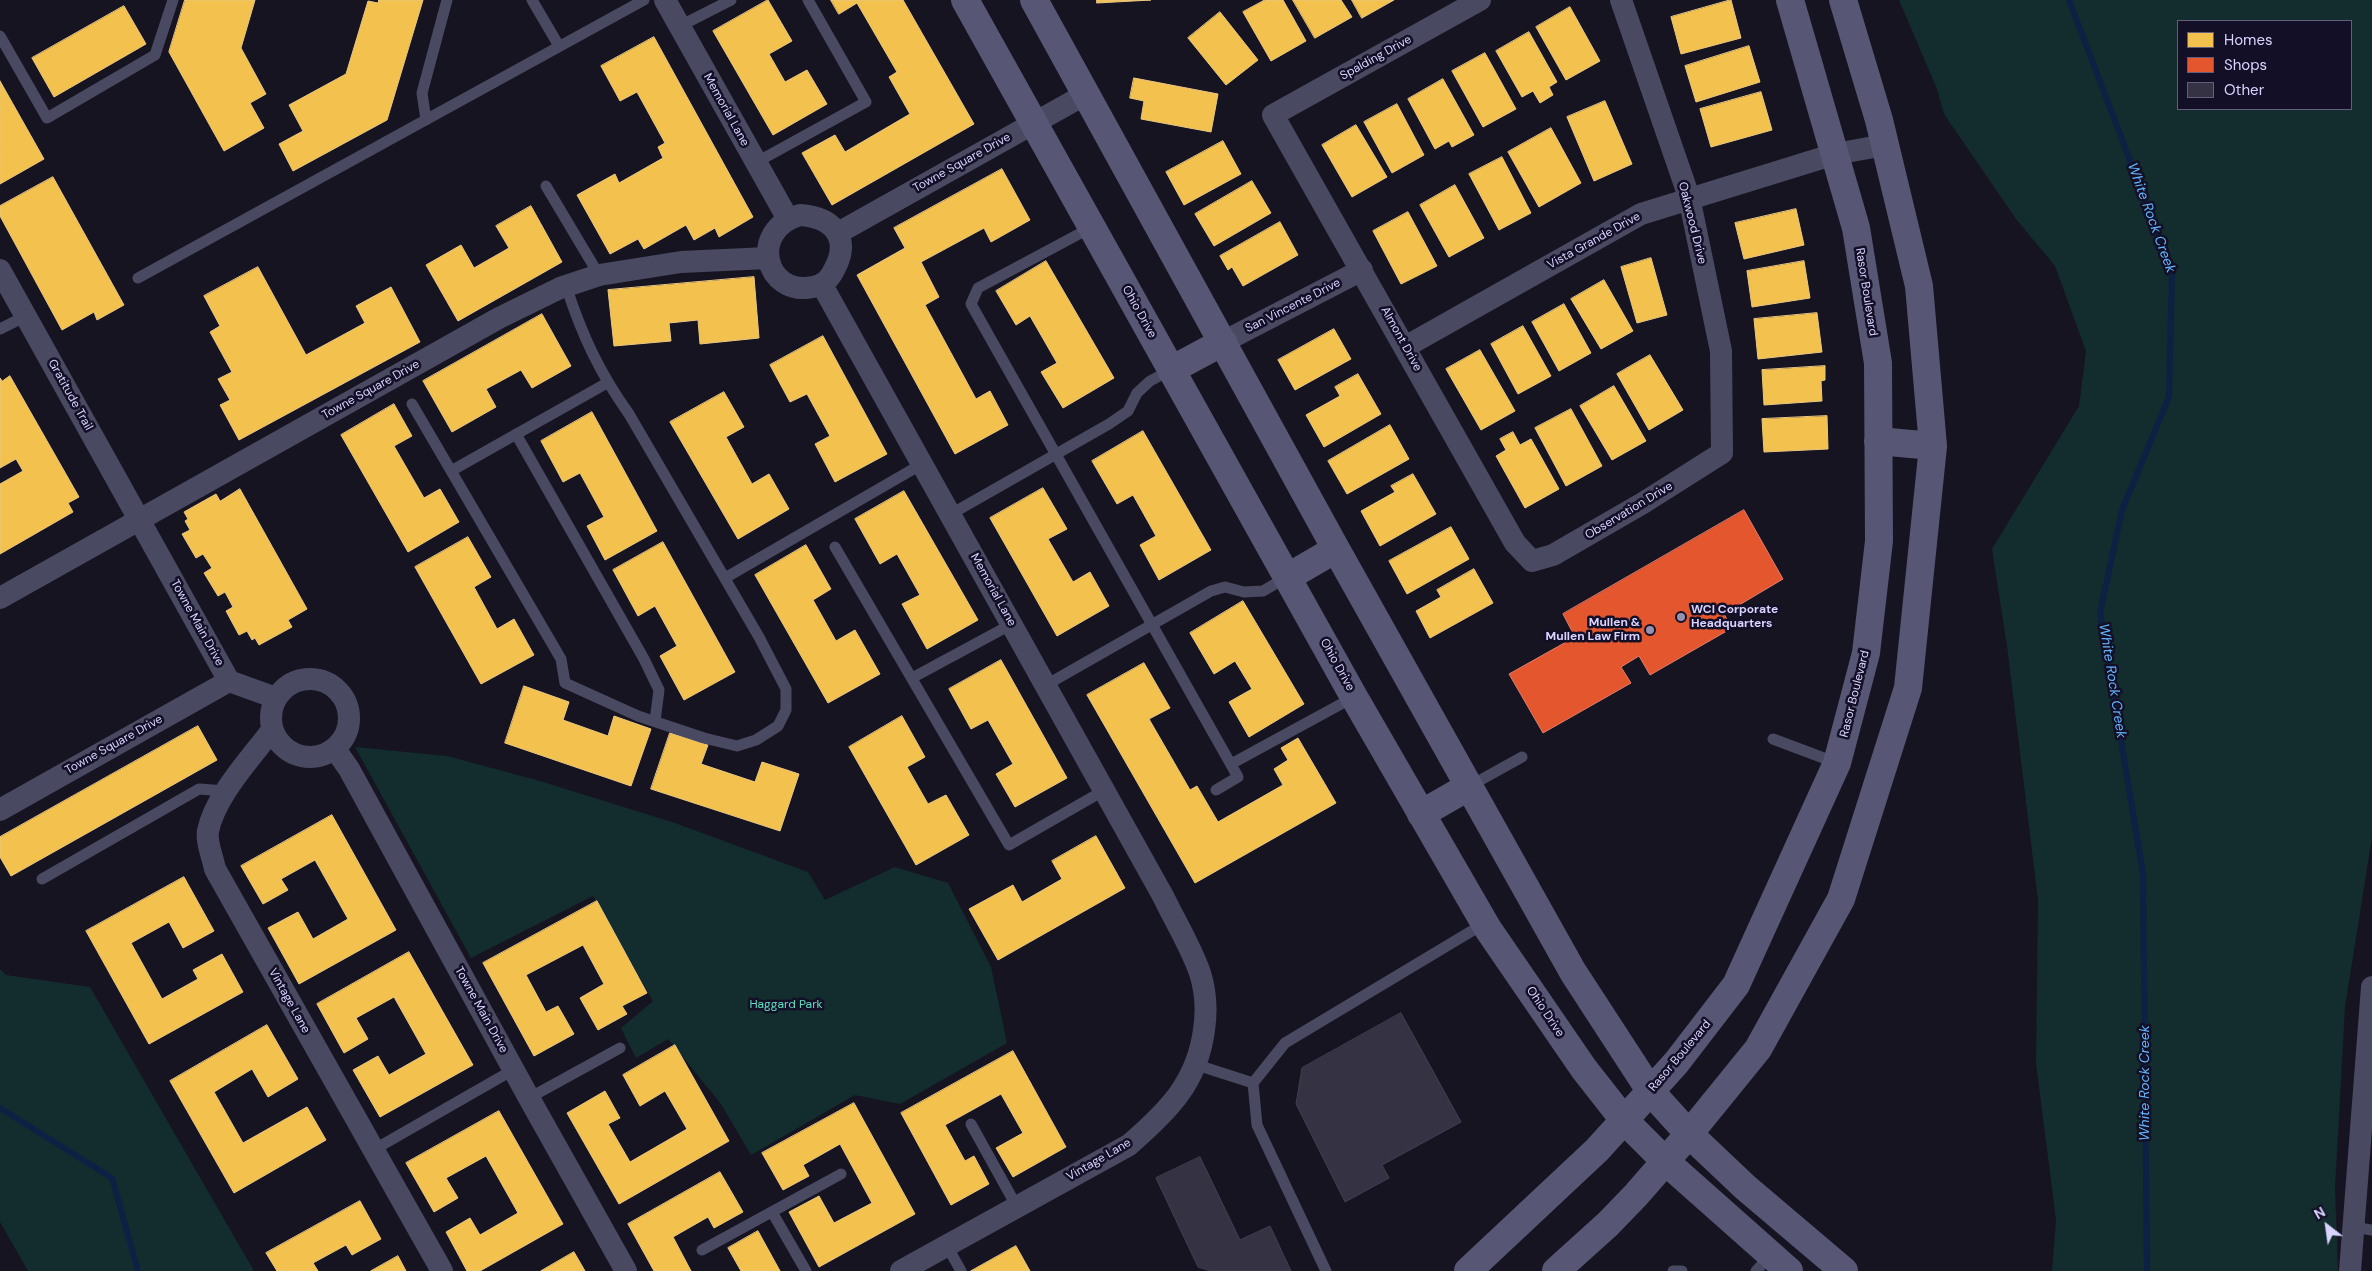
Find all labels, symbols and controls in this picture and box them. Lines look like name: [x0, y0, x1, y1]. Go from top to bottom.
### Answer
legend: [2177, 20, 2352, 110]
text: Homes: [2224, 30, 2273, 50]
street label: Spalding Drive: [1338, 32, 1414, 84]
text: Shops: [2224, 55, 2267, 75]
street label: Memorial Lane: [700, 71, 752, 149]
text: Other: [2224, 80, 2264, 100]
street label: Towne Square Drive: [911, 130, 1013, 196]
water label: White Rock Creek: [2123, 161, 2179, 275]
street label: Oakwood Drive: [1675, 180, 1709, 266]
street label: Vista Grande Drive: [1545, 209, 1643, 273]
street label: Rasor Boulevard: [1852, 247, 1880, 337]
street label: San Vincente Drive: [1243, 276, 1343, 336]
street label: Ohio Drive: [1119, 283, 1159, 341]
street label: Almont Drive: [1377, 304, 1425, 374]
street label: Gratitude Trail: [45, 357, 95, 433]
street label: Towne Square Drive: [320, 357, 422, 423]
street label: Observation Drive: [1583, 479, 1675, 543]
street label: Memorial Lane: [967, 551, 1019, 629]
street label: Towne Main Drive: [167, 577, 227, 669]
place label: WCI Corporate Headquarters: [1691, 603, 1778, 631]
marker: WCI Corporate Headquarters: [1675, 611, 1687, 623]
place label: Mullen & Mullen Law Firm: [1546, 616, 1640, 644]
water label: White Rock Creek: [2095, 622, 2129, 740]
marker: Mullen & Mullen Law Firm: [1644, 624, 1656, 636]
street label: Ohio Drive: [1317, 636, 1357, 694]
street label: Rasor Boulevard: [1837, 649, 1873, 739]
street label: Towne Square Drive: [63, 712, 165, 778]
street label: Towne Main Drive: [451, 964, 511, 1056]
street label: Vintage Lane: [265, 966, 313, 1036]
street label: Ohio Drive: [1523, 984, 1567, 1040]
park label: Haggard Park: [749, 998, 823, 1012]
street label: Rasor Boulevard: [1646, 1017, 1714, 1095]
water label: White Rock Creek: [2137, 1025, 2153, 1141]
street label: Vintage Lane: [1064, 1136, 1134, 1184]
north arrow: [2302, 1201, 2352, 1251]
text: N: [2311, 1203, 2328, 1223]

